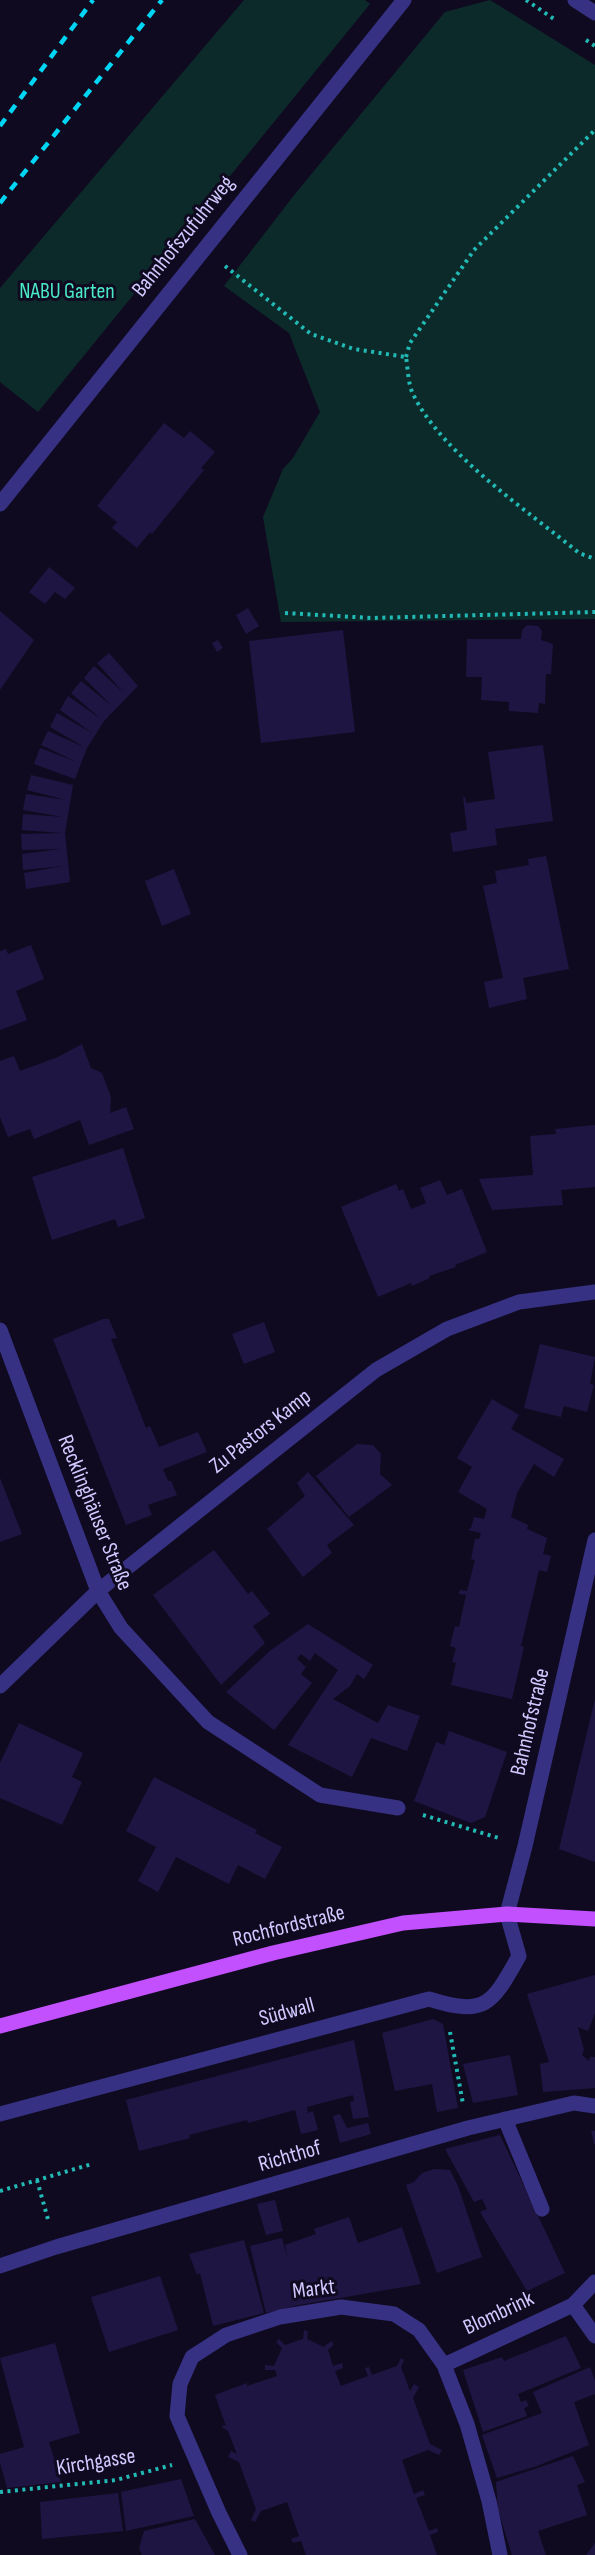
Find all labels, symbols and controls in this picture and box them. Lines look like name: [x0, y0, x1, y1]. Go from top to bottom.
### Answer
street label: Bahnhofszufuhrweg: [127, 171, 241, 303]
park label: NABU Garten: [19, 279, 115, 305]
street label: Zu Pastors Kamp: [205, 1384, 317, 1480]
street label: Recklinghäuser Straße: [51, 1432, 137, 1594]
street label: Bahnhofstraße: [506, 1666, 556, 1778]
street label: Rochfordstraße: [230, 1900, 348, 1954]
street label: Südwall: [256, 1993, 318, 2033]
street label: Richthof: [256, 2135, 324, 2179]
street label: Markt: [291, 2274, 337, 2306]
street label: Blombrink: [460, 2286, 538, 2342]
street label: Kirchgasse: [55, 2444, 137, 2482]

